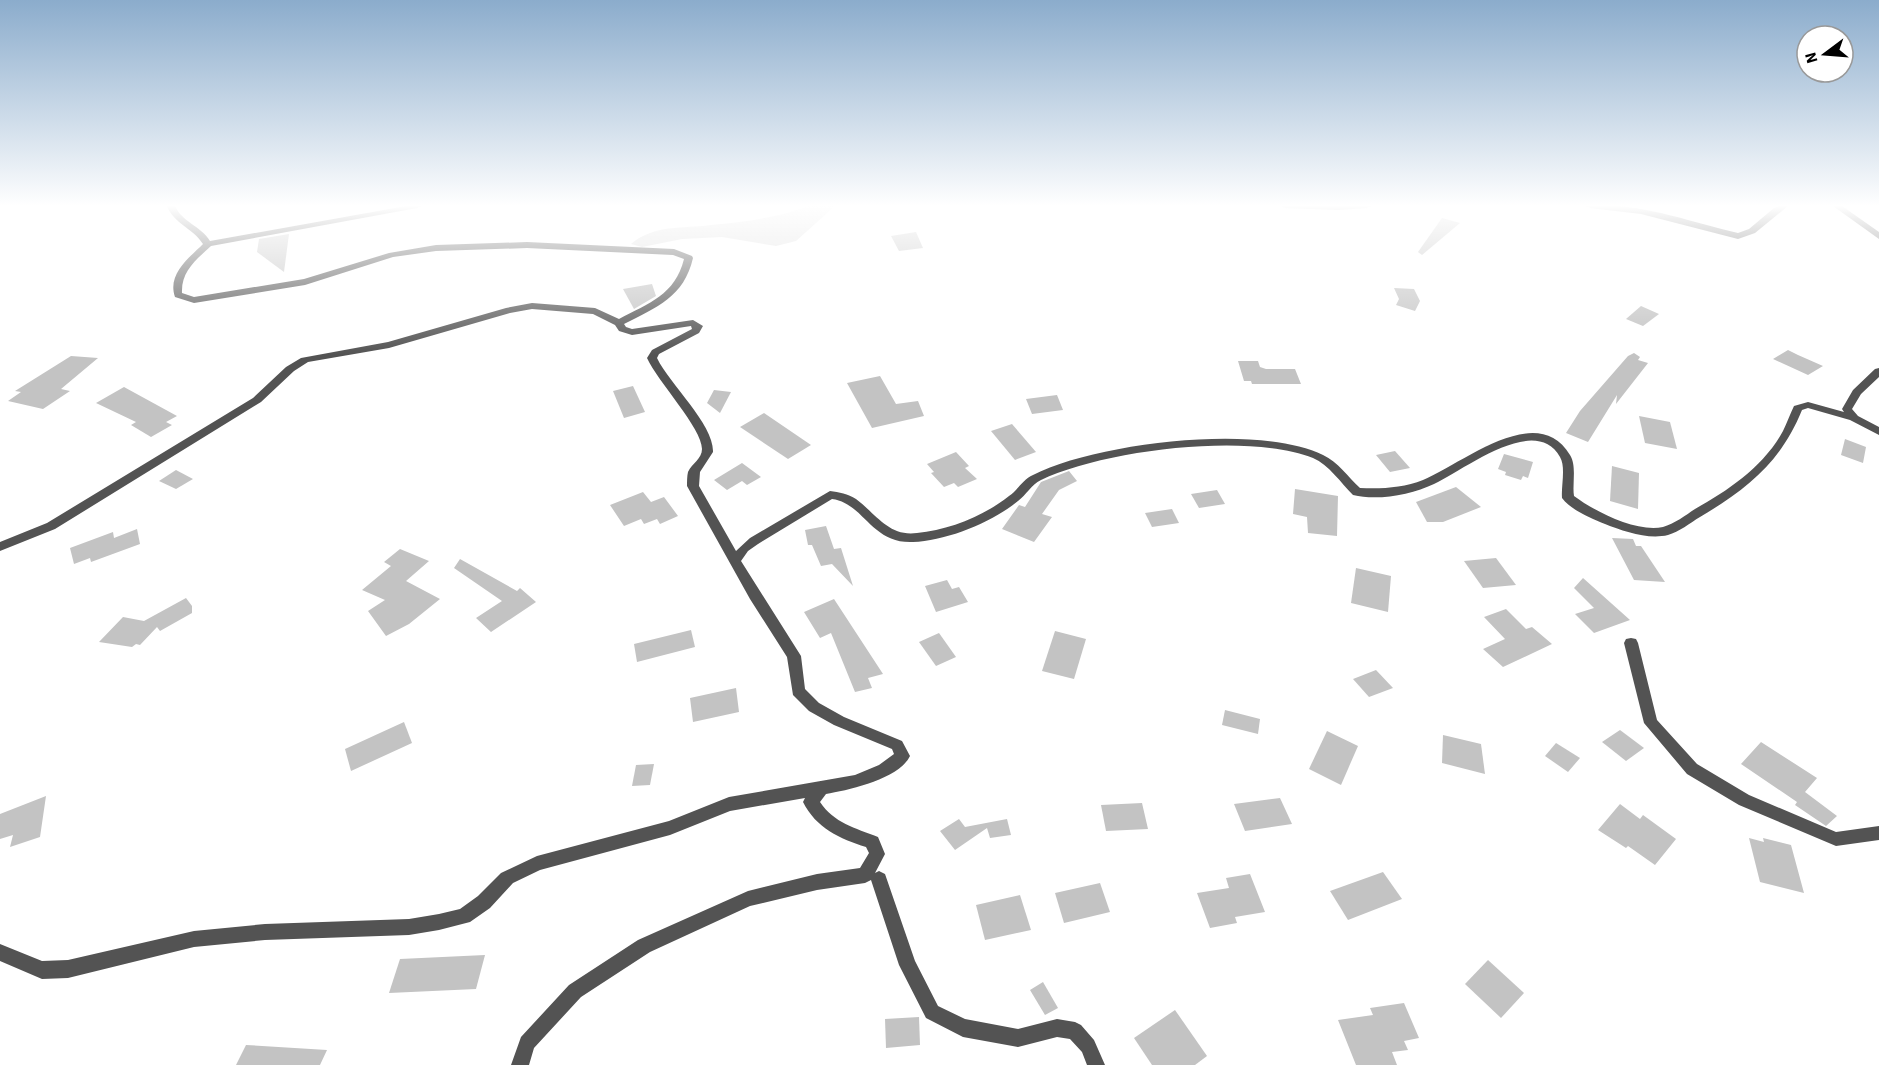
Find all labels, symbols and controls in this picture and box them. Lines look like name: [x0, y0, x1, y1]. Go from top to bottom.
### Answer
north arrow: [1795, 24, 1855, 84]
text: N: [1800, 50, 1824, 66]

